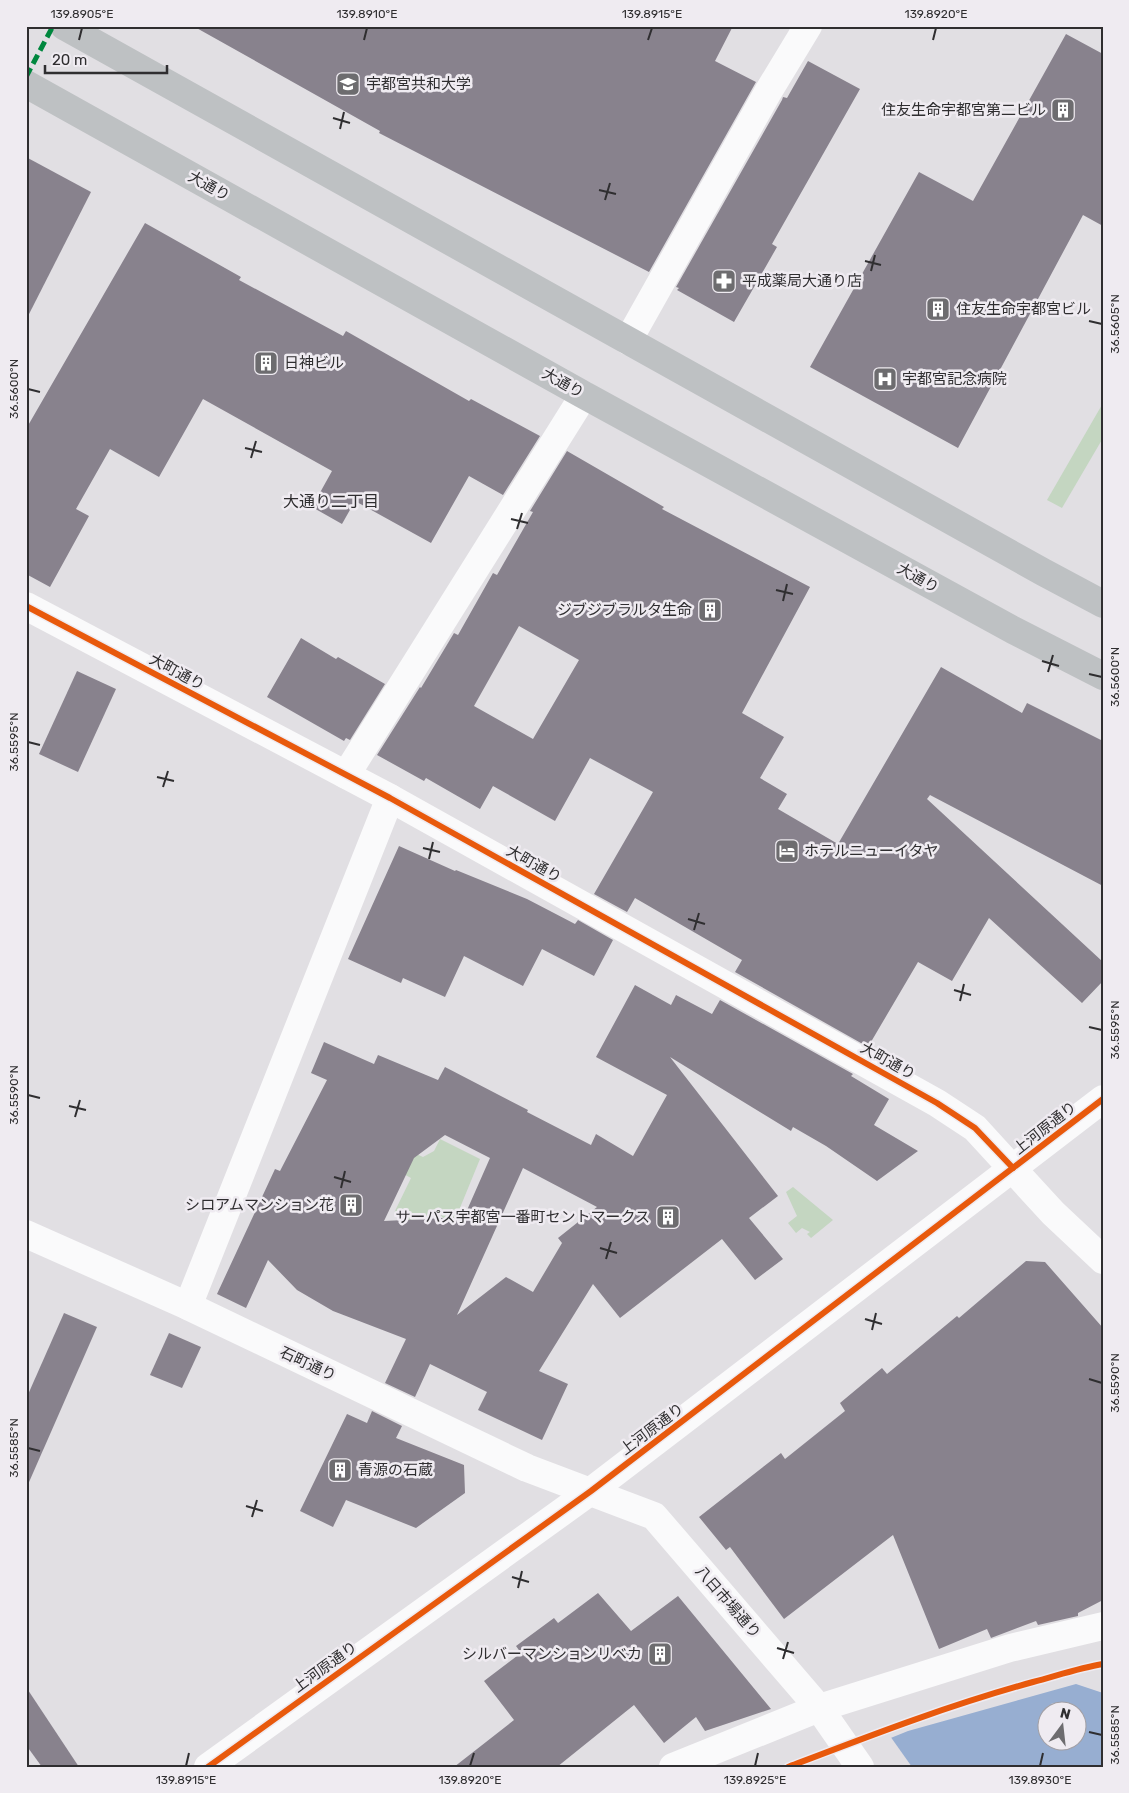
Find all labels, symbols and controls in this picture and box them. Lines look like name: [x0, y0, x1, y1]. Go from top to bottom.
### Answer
text: 139.8905°E: [50, 7, 114, 21]
text: 139.8910°E: [336, 7, 398, 21]
text: 139.8915°E: [622, 7, 682, 21]
text: 139.8920°E: [905, 7, 967, 21]
scale bar: [45, 42, 168, 74]
text: 20 m: [52, 51, 87, 69]
school or university icon: 宇都宮共和大学: [335, 71, 361, 97]
place label: 宇都宮共和大学: [366, 75, 471, 93]
building icon: 住友生命宇都宮第二ビル: [1050, 97, 1076, 123]
place label: 住友生命宇都宮第二ビル: [881, 101, 1046, 119]
street label: 大通り: [185, 167, 233, 205]
pharmacy icon: 平成薬局大通り店: [711, 268, 737, 294]
place label: 平成薬局大通り店: [742, 272, 862, 290]
text: 36.5605°N: [1108, 294, 1122, 354]
building icon: 住友生命宇都宮ビル: [925, 296, 951, 322]
place label: 住友生命宇都宮ビル: [956, 300, 1091, 318]
building icon: 日神ビル: [253, 350, 279, 376]
place label: 日神ビル: [284, 354, 344, 372]
text: 36.5600°N: [7, 359, 21, 419]
street label: 大通り: [539, 364, 587, 402]
hospital icon: 宇都宮記念病院: [872, 366, 898, 392]
place label: 宇都宮記念病院: [902, 370, 1007, 388]
district label: 大通り二丁目: [283, 492, 379, 511]
street label: 大通り: [894, 559, 942, 597]
building icon: ジブジブラルタ生命: [697, 597, 723, 623]
place label: ジブジブラルタ生命: [557, 601, 692, 619]
text: 36.5600°N: [1108, 647, 1122, 707]
street label: 大町通り: [146, 650, 208, 694]
text: 36.5595°N: [7, 713, 21, 771]
hotel icon: ホテルニューイタヤ: [774, 838, 800, 864]
street label: 大町通り: [503, 842, 565, 886]
place label: ホテルニューイタヤ: [804, 842, 938, 860]
text: 36.5595°N: [1108, 1001, 1122, 1059]
street label: 大町通り: [857, 1039, 919, 1083]
text: 36.5590°N: [7, 1065, 21, 1125]
street label: 上河原通り: [1010, 1098, 1080, 1158]
building icon: シロアムマンション花: [338, 1192, 364, 1218]
place label: シロアムマンション花: [185, 1196, 334, 1214]
building icon: サーパス宇都宮一番町セントマークス: [655, 1204, 681, 1230]
place label: サーパス宇都宮一番町セントマークス: [396, 1208, 650, 1226]
street label: 石町通り: [277, 1343, 339, 1385]
text: 36.5590°N: [1108, 1353, 1122, 1413]
street label: 上河原通り: [617, 1399, 687, 1459]
text: 36.5585°N: [7, 1418, 21, 1478]
building icon: 青源の石蔵: [327, 1457, 353, 1483]
place label: 青源の石蔵: [358, 1461, 433, 1479]
street label: 八日市場通り: [692, 1562, 764, 1642]
street label: 上河原通り: [289, 1638, 361, 1696]
building icon: シルバーマンションリベカ: [647, 1641, 673, 1667]
place label: シルバーマンションリベカ: [462, 1645, 642, 1663]
north arrow: [1036, 1700, 1086, 1750]
text: N: [1058, 1704, 1072, 1723]
text: 36.5585°N: [1108, 1705, 1122, 1765]
text: 139.8915°E: [156, 1773, 216, 1787]
text: 139.8920°E: [439, 1773, 501, 1787]
text: 139.8925°E: [724, 1773, 786, 1787]
text: 139.8930°E: [1009, 1773, 1071, 1787]

